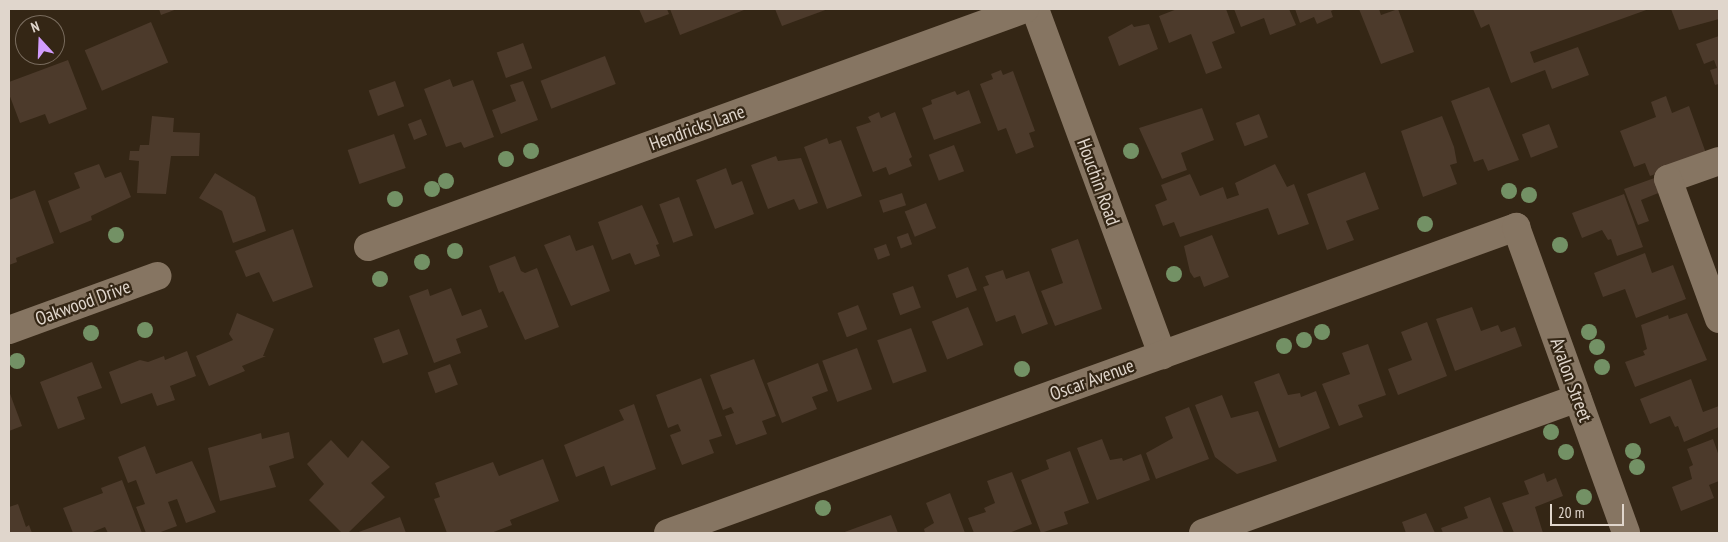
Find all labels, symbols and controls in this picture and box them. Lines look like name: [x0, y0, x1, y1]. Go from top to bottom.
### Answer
north arrow: [15, 15, 65, 65]
text: N: [29, 17, 42, 37]
street label: Hendricks Lane: [646, 100, 748, 156]
street label: Houchin Road: [1072, 136, 1124, 228]
street label: Oakwood Drive: [32, 275, 134, 331]
street label: Avalon Street: [1545, 335, 1597, 425]
street label: Oscar Avenue: [1047, 354, 1137, 406]
scale bar: [1553, 494, 1627, 526]
text: 20 m: [1558, 503, 1584, 522]

